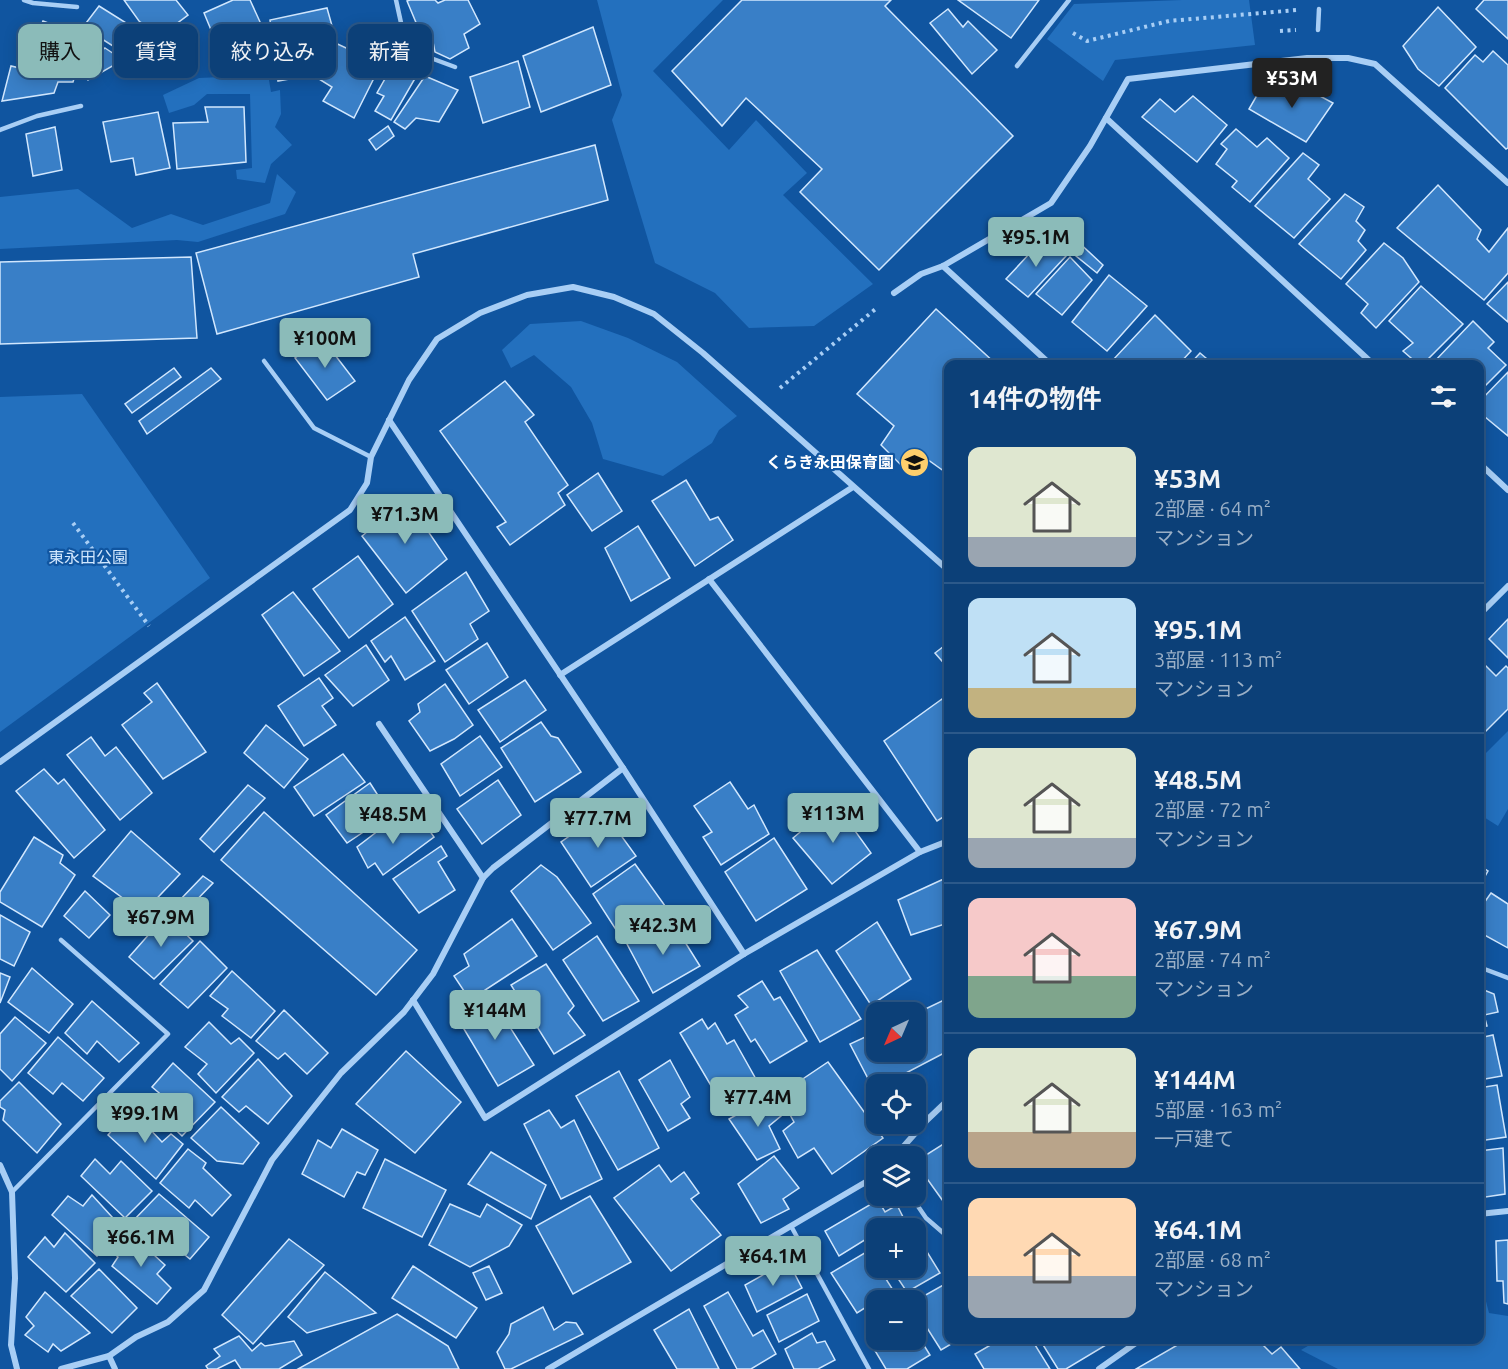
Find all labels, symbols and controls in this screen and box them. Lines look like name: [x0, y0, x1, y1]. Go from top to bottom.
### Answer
chip: 購入: [18, 24, 102, 78]
chip: 賃貸: [114, 24, 198, 78]
chip: 絞り込み: [210, 24, 336, 78]
chip: 新着: [348, 24, 432, 78]
pin: ¥53M: [1256, 58, 1328, 109]
text: ¥53M: [1266, 66, 1318, 89]
pin: ¥95.1M: [987, 217, 1085, 268]
text: ¥95.1M: [1002, 225, 1070, 248]
pin: ¥100M: [283, 318, 367, 369]
text: ¥100M: [294, 326, 356, 349]
icon: filters: [1427, 380, 1460, 413]
text: 14件の物件: [968, 384, 1101, 413]
school or university icon: くらき永田保育園: [899, 446, 931, 478]
place label: くらき永田保育園: [766, 453, 894, 471]
text: ¥53M: [1154, 464, 1221, 493]
icon: home: [1016, 471, 1088, 543]
pin: ¥71.3M: [356, 494, 454, 545]
text: 2部屋 · 64 m²: [1154, 497, 1271, 520]
text: ¥71.3M: [371, 502, 439, 525]
text: マンション: [1154, 526, 1254, 549]
park label: 東永田公園: [48, 548, 128, 566]
text: ¥95.1M: [1154, 615, 1242, 644]
icon: home: [1016, 622, 1088, 694]
text: 3部屋 · 113 m²: [1154, 648, 1282, 671]
text: マンション: [1154, 677, 1254, 700]
text: ¥48.5M: [1154, 765, 1242, 794]
icon: home: [1016, 772, 1088, 844]
pin: ¥113M: [791, 793, 875, 844]
pin: ¥48.5M: [344, 794, 442, 845]
pin: ¥77.7M: [549, 798, 647, 849]
text: 2部屋 · 72 m²: [1154, 798, 1271, 821]
text: ¥113M: [802, 801, 864, 824]
text: ¥48.5M: [359, 802, 427, 825]
text: ¥77.7M: [564, 806, 632, 829]
text: マンション: [1154, 827, 1254, 850]
pin: ¥67.9M: [112, 897, 210, 948]
text: ¥67.9M: [127, 905, 195, 928]
pin: ¥42.3M: [614, 905, 712, 956]
text: ¥42.3M: [629, 913, 697, 936]
text: ¥67.9M: [1154, 915, 1242, 944]
icon: home: [1016, 922, 1088, 994]
text: 2部屋 · 74 m²: [1154, 948, 1271, 971]
text: マンション: [1154, 977, 1254, 1000]
pin: ¥144M: [453, 990, 537, 1041]
text: ¥144M: [464, 998, 526, 1021]
north arrow: [866, 1002, 926, 1062]
map controls: [866, 1002, 926, 1350]
text: ¥144M: [1154, 1065, 1236, 1094]
icon: home: [1016, 1072, 1088, 1144]
button: locate: [866, 1074, 926, 1134]
pin: ¥77.4M: [709, 1077, 807, 1128]
text: ¥77.4M: [724, 1085, 792, 1108]
pin: ¥99.1M: [96, 1093, 194, 1144]
text: 5部屋 · 163 m²: [1154, 1098, 1282, 1121]
text: ¥99.1M: [111, 1101, 179, 1124]
text: 一戸建て: [1154, 1127, 1234, 1150]
button: layers: [866, 1146, 926, 1206]
text: ¥64.1M: [1154, 1215, 1242, 1244]
pin: ¥66.1M: [92, 1217, 190, 1268]
button: +: [866, 1218, 926, 1278]
icon: home: [1016, 1222, 1088, 1294]
text: ¥66.1M: [107, 1225, 175, 1248]
pin: ¥64.1M: [724, 1236, 822, 1287]
text: ¥64.1M: [739, 1244, 807, 1267]
text: 2部屋 · 68 m²: [1154, 1248, 1271, 1271]
text: マンション: [1154, 1277, 1254, 1300]
button: −: [866, 1290, 926, 1350]

